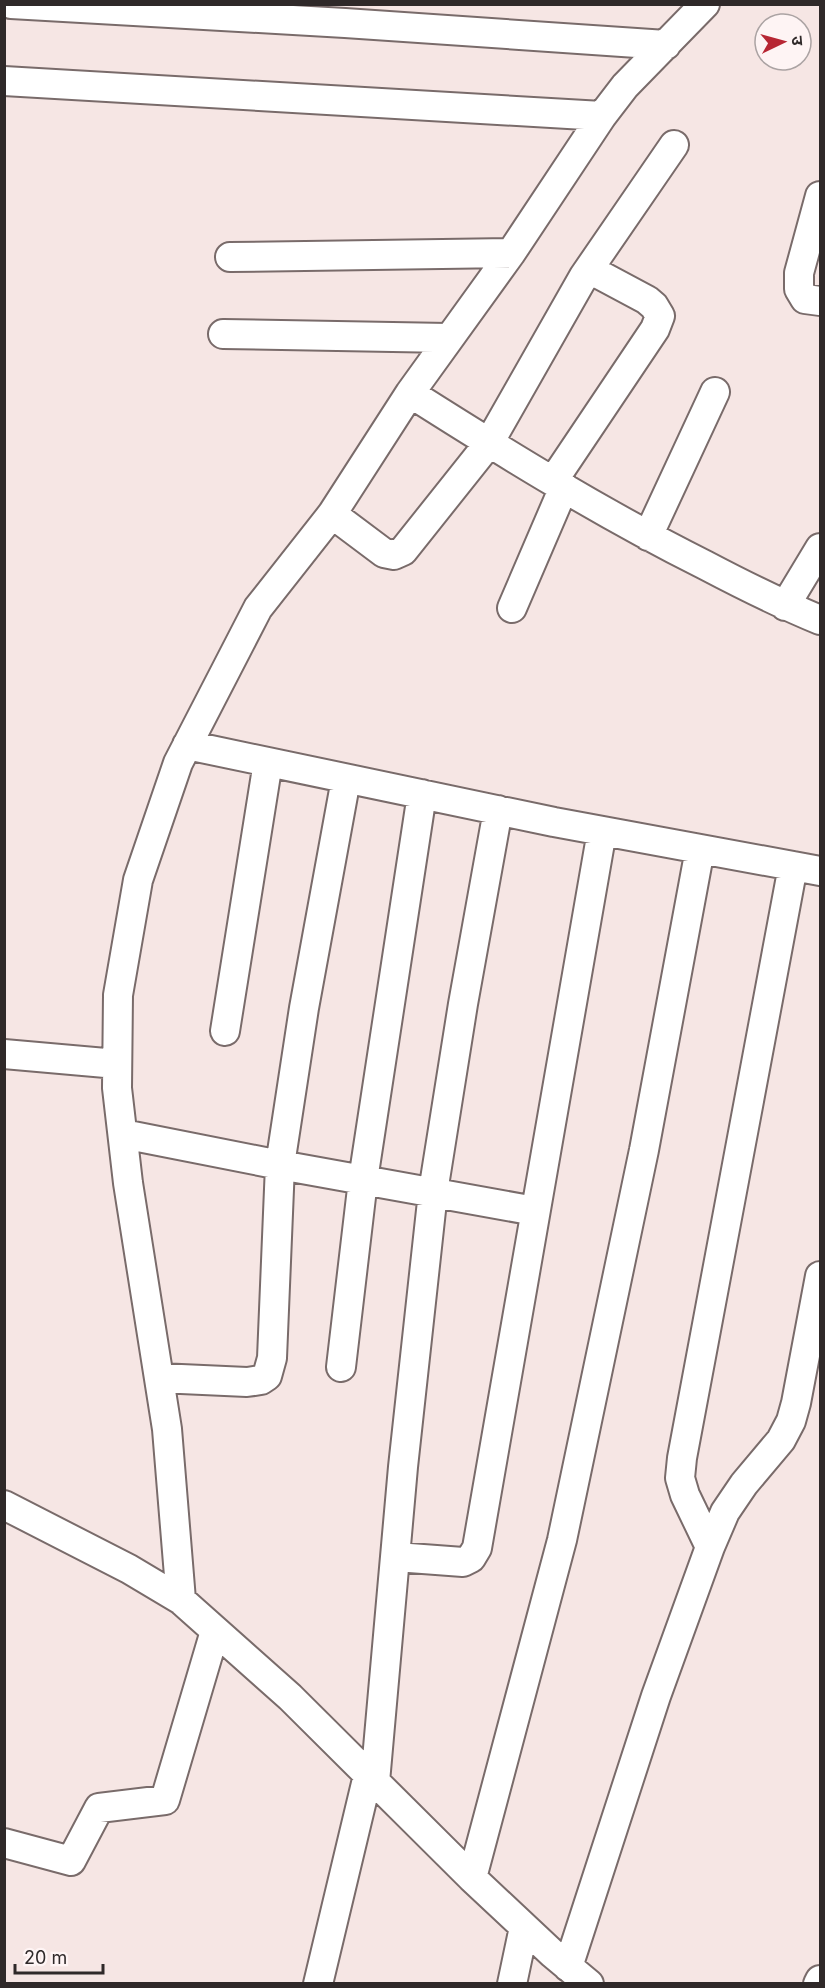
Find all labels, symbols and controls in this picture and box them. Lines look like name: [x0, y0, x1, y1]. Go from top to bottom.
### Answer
north arrow: [753, 12, 813, 72]
text: उ: [788, 35, 808, 47]
scale bar: [15, 1937, 104, 1975]
text: 20 m: [24, 1947, 67, 1968]

